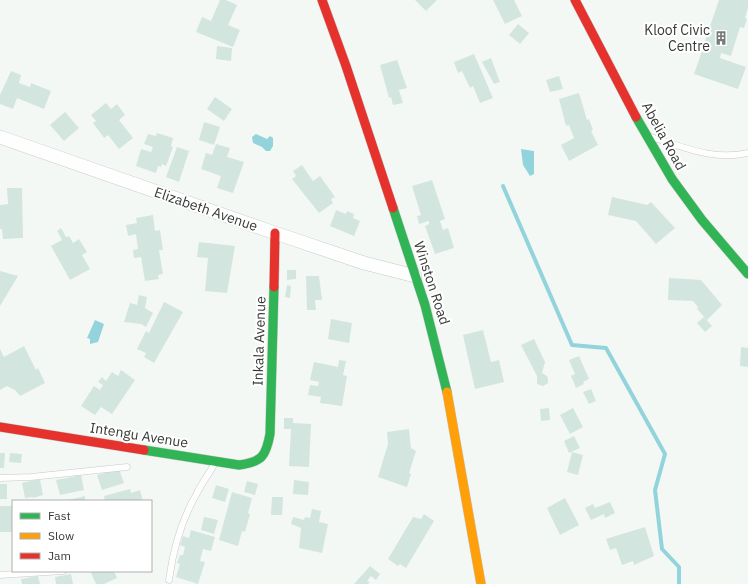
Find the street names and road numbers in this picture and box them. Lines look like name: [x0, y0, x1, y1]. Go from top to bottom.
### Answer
street label: Abelia Road: [638, 99, 690, 173]
street label: Elizabeth Avenue: [152, 183, 260, 235]
street label: Winston Road: [410, 239, 454, 327]
street label: Inkala Avenue: [248, 296, 270, 386]
street label: Intengu Avenue: [89, 418, 190, 452]

